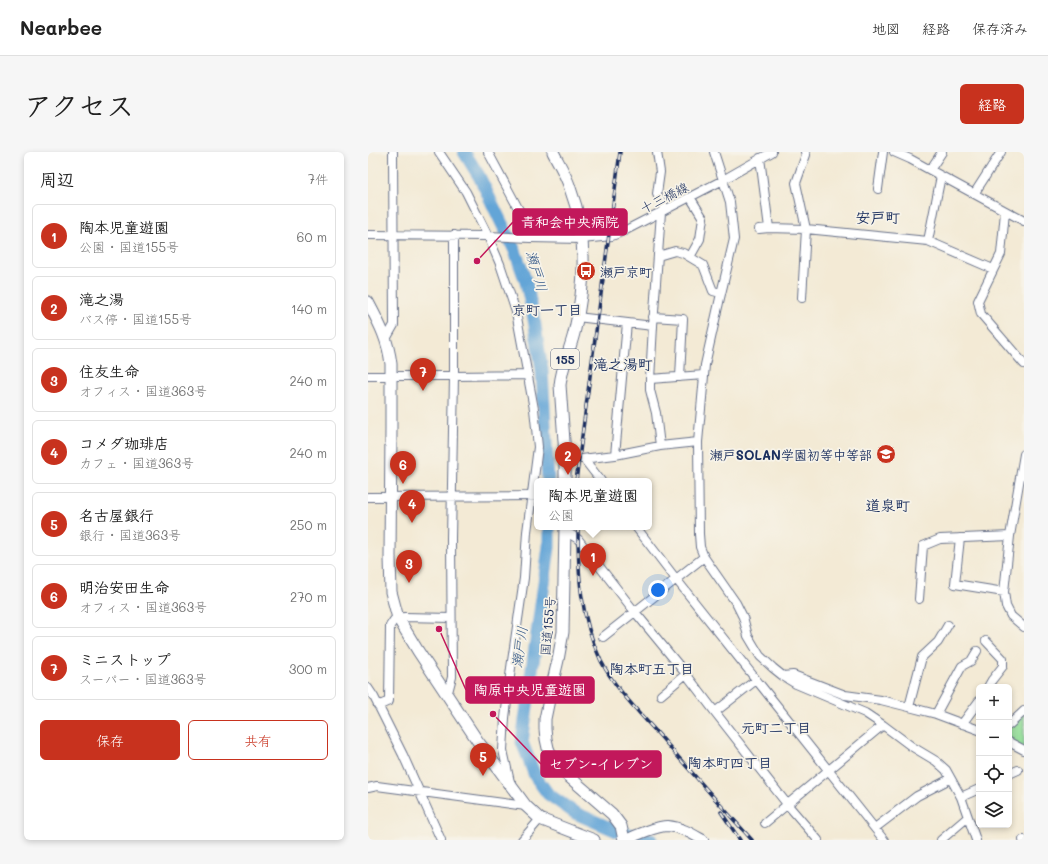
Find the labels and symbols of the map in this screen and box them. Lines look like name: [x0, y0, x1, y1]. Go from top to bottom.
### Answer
street label: 十三橋線: [637, 177, 692, 216]
district label: 安戸町: [855, 207, 901, 227]
callout: 青和会中央病院: [513, 209, 627, 235]
text: 青和会中央病院: [521, 212, 619, 231]
water label: 瀬戸川: [522, 248, 552, 294]
bus stop icon: 瀬戸京町: [575, 260, 597, 282]
place label: 瀬戸京町: [600, 263, 652, 280]
district label: 京町一丁目: [512, 300, 582, 319]
road number: 155: [551, 349, 579, 369]
district label: 滝之湯町: [593, 354, 653, 374]
pin: 7: [410, 358, 436, 391]
pin: 2: [555, 442, 581, 475]
school or university icon: 瀬戸SOLAN学園初等中等部: [875, 443, 897, 465]
place label: 瀬戸SOLAN学園初等中等部: [710, 446, 872, 463]
pin: 6: [390, 451, 416, 484]
pin: 4: [399, 490, 425, 523]
district label: 道泉町: [865, 495, 911, 515]
pin: 1: [580, 543, 606, 576]
pin: 3: [396, 550, 422, 583]
your location: [648, 580, 668, 600]
street label: 国道155号: [536, 595, 558, 657]
water label: 瀬戸川: [507, 625, 531, 669]
district label: 陶本町五丁目: [610, 659, 694, 678]
callout: 陶原中央児童遊園: [466, 677, 594, 703]
text: 陶原中央児童遊園: [474, 680, 586, 699]
district label: 元町二丁目: [741, 718, 811, 737]
pin: 5: [470, 743, 496, 776]
callout: セブン-イレブン: [541, 751, 661, 777]
district label: 陶本町四丁目: [688, 753, 772, 772]
text: セブン-イレブン: [549, 754, 653, 773]

